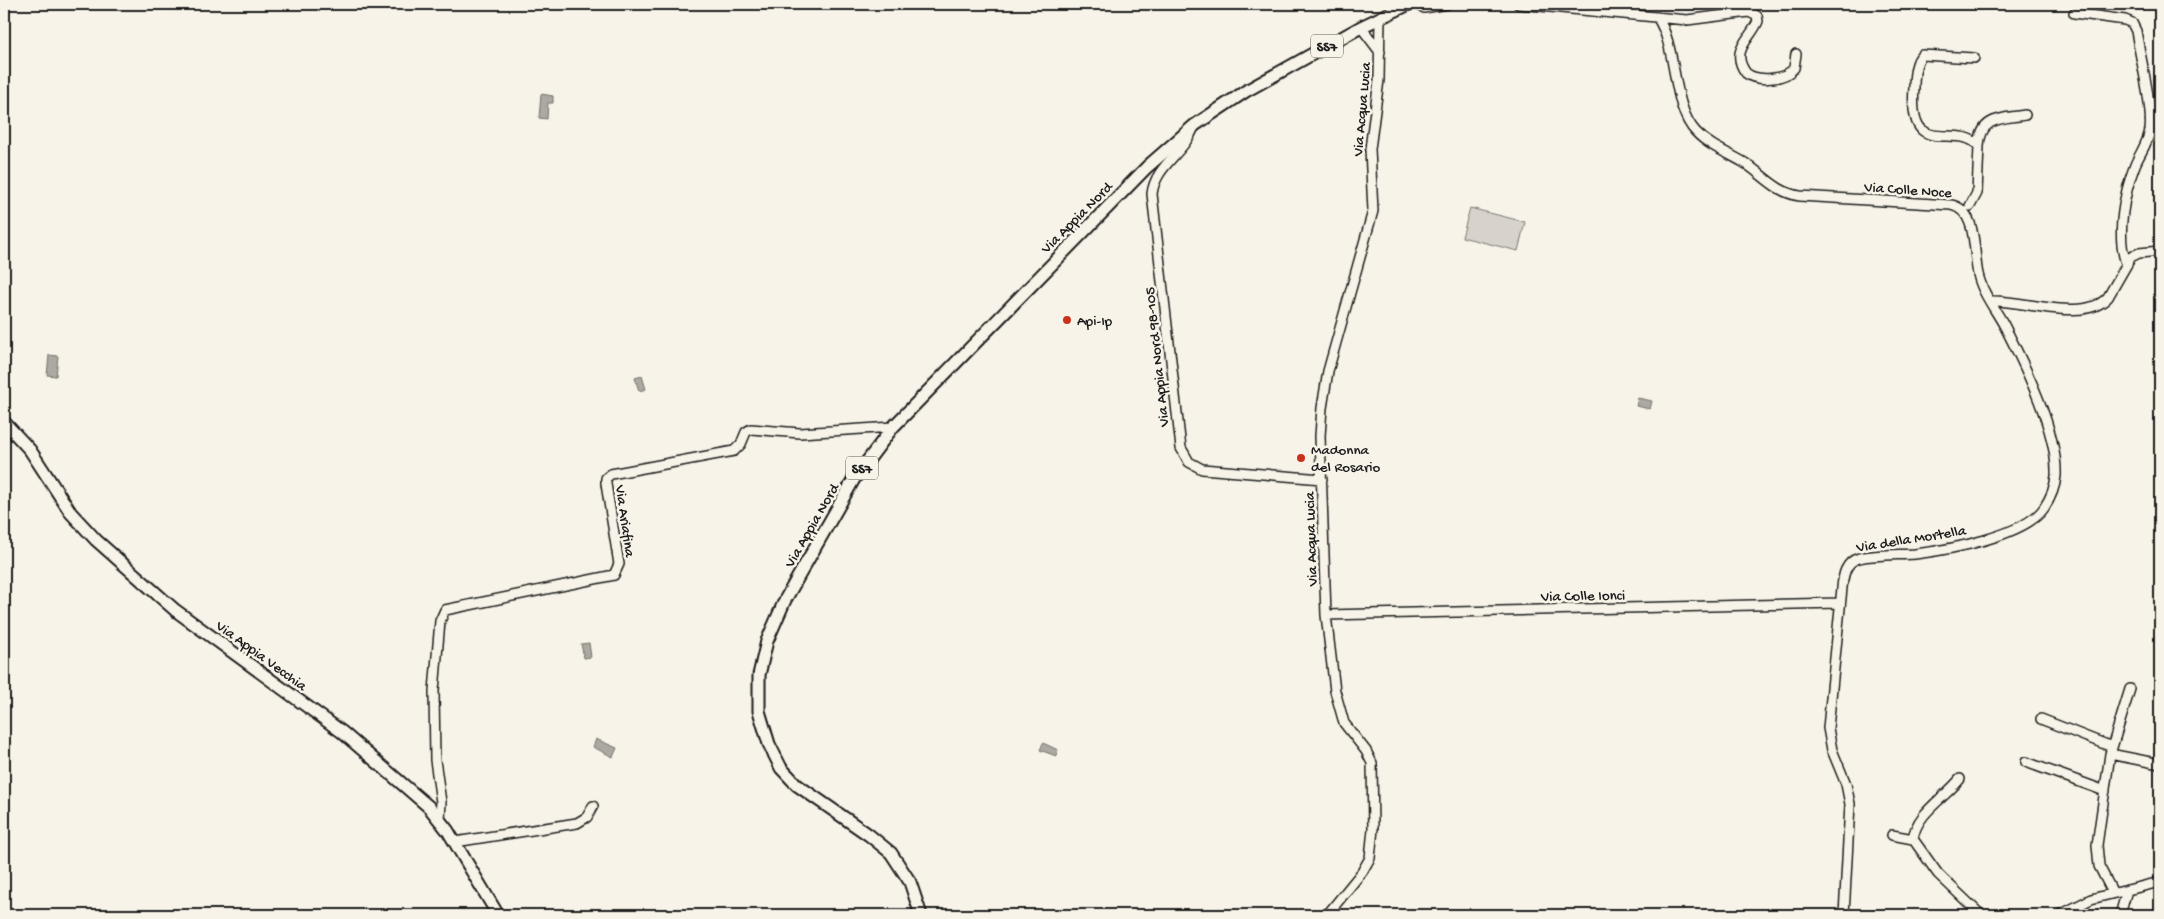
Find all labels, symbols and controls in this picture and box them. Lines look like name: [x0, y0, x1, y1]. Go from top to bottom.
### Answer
road number: SS7: [1311, 34, 1343, 58]
street label: Via Acqua Lucia: [1350, 61, 1376, 158]
street label: Via Appia Nord: [1037, 178, 1118, 259]
street label: Via Colle Noce: [1862, 179, 1952, 203]
street label: Via Appia Nord 98-105: [1142, 286, 1174, 429]
place label: Api-Ip: [1077, 313, 1113, 331]
marker: Api-Ip: [1061, 314, 1073, 326]
place label: Madonna del Rosario: [1311, 442, 1380, 477]
marker: Madonna del Rosario: [1295, 452, 1307, 464]
road number: SS7: [846, 456, 878, 479]
street label: Via Appia Nord: [781, 480, 845, 572]
street label: Via Ariafina: [610, 483, 638, 559]
street label: Via Acqua Lucia: [1301, 491, 1323, 587]
street label: Via della Mortella: [1854, 522, 1968, 558]
street label: Via Colle Ionci: [1540, 587, 1625, 607]
street label: Via Appia Vecchia: [211, 617, 310, 696]

